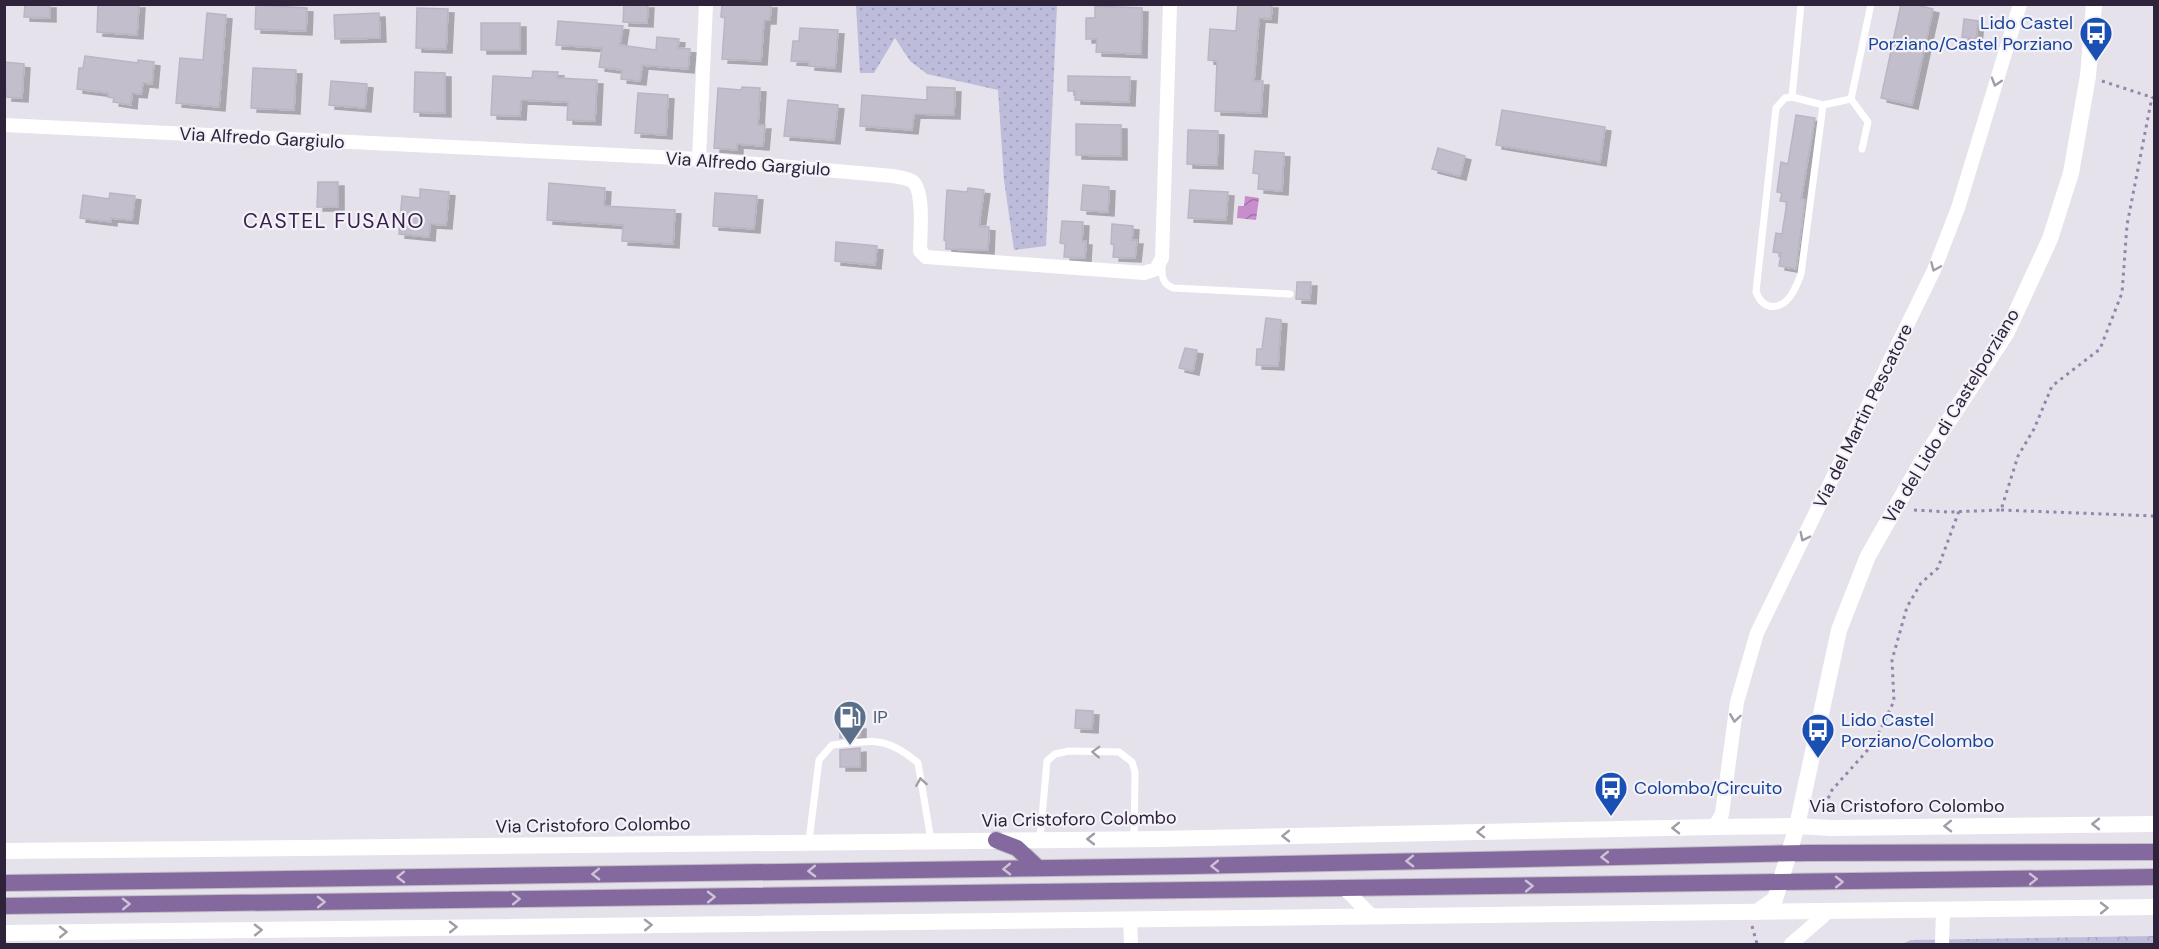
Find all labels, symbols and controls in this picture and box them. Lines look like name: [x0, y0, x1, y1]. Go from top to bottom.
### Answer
place label: Lido Castel Porziano/Castel Porziano: [1868, 11, 2073, 56]
bus stop icon: Lido Castel Porziano/Castel Porziano: [2078, 15, 2114, 62]
one-way arrow: [1991, 76, 2003, 87]
street label: Via Alfredo Gargiulo: [179, 122, 345, 154]
street label: Via Alfredo Gargiulo: [665, 146, 831, 182]
district label: CASTEL FUSANO: [243, 207, 425, 235]
one-way arrow: [1930, 261, 1942, 272]
street label: Via del Lido di Castelporziano: [1877, 304, 2025, 528]
street label: Via del Martin Pescatore: [1808, 320, 1918, 512]
one-way arrow: [1800, 531, 1812, 542]
fuel station icon: IP: [832, 699, 868, 746]
place label: IP: [873, 705, 888, 729]
place label: Lido Castel Porziano/Colombo: [1841, 708, 1994, 753]
bus stop icon: Lido Castel Porziano/Colombo: [1800, 712, 1836, 759]
one-way arrow: [1729, 714, 1741, 723]
one-way arrow: [1092, 745, 1101, 758]
bus stop icon: Colombo/Circuito: [1593, 770, 1629, 817]
place label: Colombo/Circuito: [1634, 776, 1783, 800]
one-way arrow: [916, 778, 928, 787]
street label: Via Cristoforo Colombo: [1809, 794, 2005, 818]
street label: Via Cristoforo Colombo: [981, 805, 1177, 833]
street label: Via Cristoforo Colombo: [495, 811, 691, 839]
one-way arrow: [2092, 818, 2101, 830]
one-way arrow: [1943, 819, 1952, 832]
one-way arrow: [1671, 821, 1680, 834]
one-way arrow: [1476, 826, 1485, 838]
one-way arrow: [1281, 830, 1290, 842]
one-way arrow: [1086, 833, 1095, 845]
one-way arrow: [1600, 851, 1609, 863]
one-way arrow: [1405, 855, 1414, 868]
one-way arrow: [1210, 860, 1219, 872]
one-way arrow: [1002, 863, 1011, 875]
one-way arrow: [807, 865, 816, 878]
one-way arrow: [591, 868, 600, 881]
one-way arrow: [396, 871, 405, 883]
one-way arrow: [2028, 873, 2037, 885]
one-way arrow: [1834, 876, 1843, 889]
one-way arrow: [1525, 880, 1534, 892]
one-way arrow: [706, 891, 715, 903]
one-way arrow: [511, 893, 520, 906]
one-way arrow: [316, 896, 325, 908]
one-way arrow: [121, 898, 130, 911]
one-way arrow: [2099, 902, 2108, 914]
one-way arrow: [643, 919, 652, 931]
one-way arrow: [448, 921, 457, 933]
one-way arrow: [253, 923, 262, 936]
one-way arrow: [58, 926, 67, 938]

